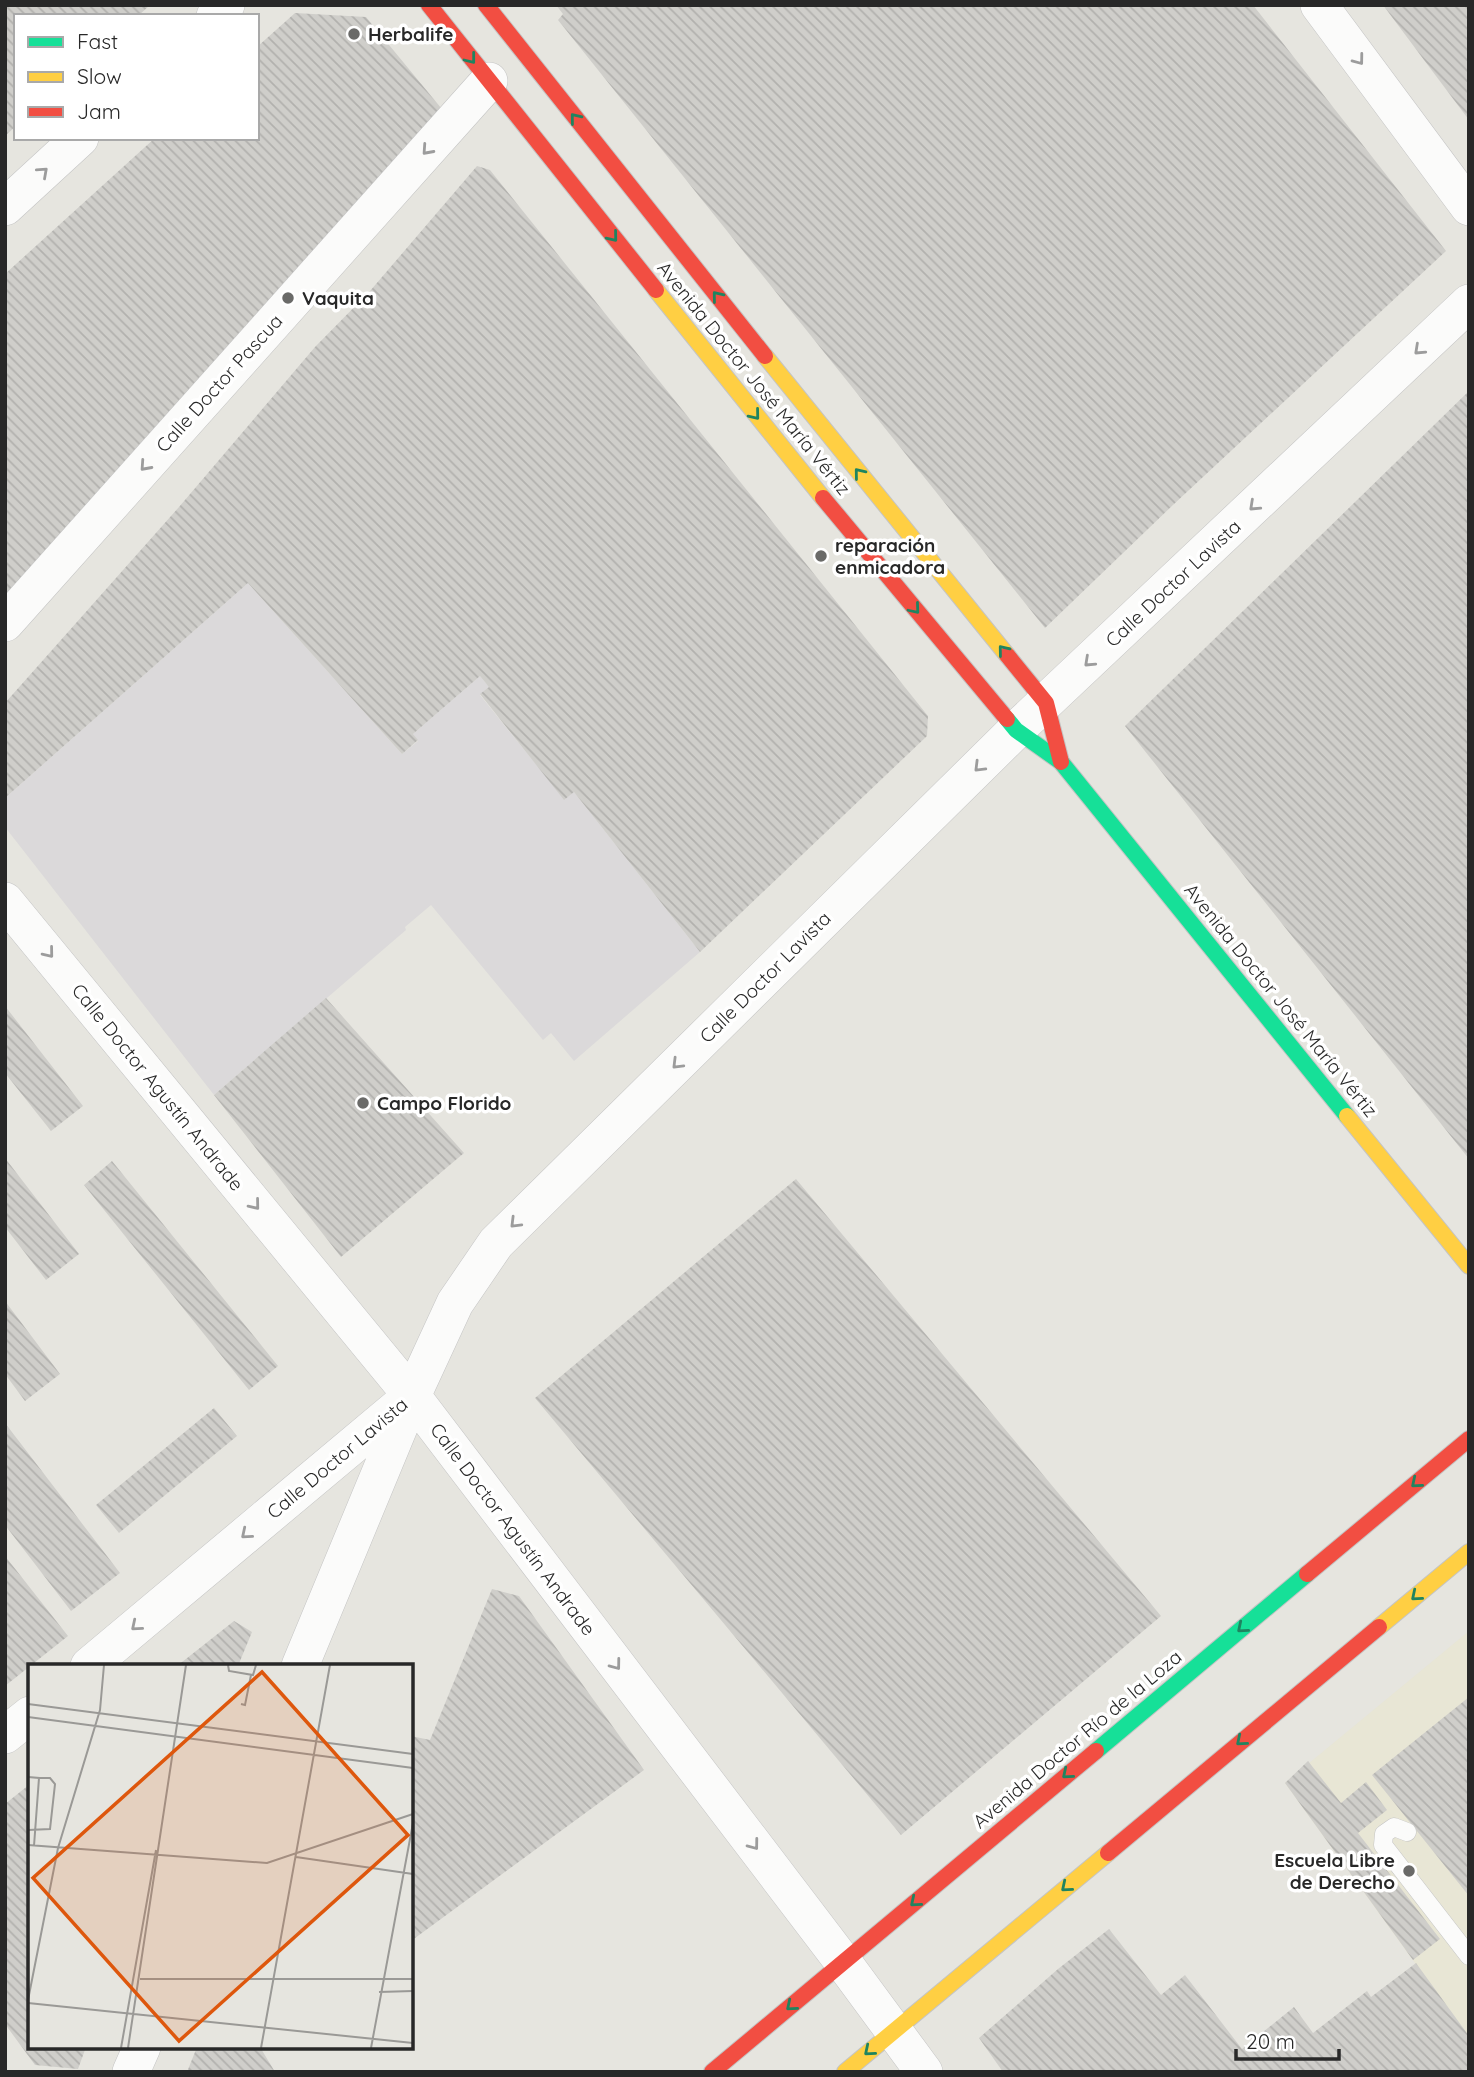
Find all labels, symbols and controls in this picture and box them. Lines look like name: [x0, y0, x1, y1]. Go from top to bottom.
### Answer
legend: [14, 14, 259, 140]
place label: Herbalife: [368, 22, 454, 46]
marker: Herbalife: [346, 26, 362, 42]
text: Fast: [77, 28, 118, 54]
one-way arrow: [463, 51, 476, 63]
one-way arrow: [1351, 52, 1364, 65]
text: Slow: [77, 63, 122, 89]
text: Jam: [77, 98, 121, 124]
one-way arrow: [571, 113, 584, 125]
one-way arrow: [423, 142, 435, 155]
one-way arrow: [35, 168, 48, 181]
one-way arrow: [605, 228, 617, 241]
street label: Avenida Doctor José María Vértiz: [652, 256, 856, 500]
place label: Vaquita: [302, 286, 374, 310]
marker: Vaquita: [280, 290, 296, 306]
one-way arrow: [713, 291, 725, 304]
street label: Calle Doctor Pascua: [151, 309, 287, 457]
one-way arrow: [1414, 341, 1427, 354]
one-way arrow: [746, 407, 759, 419]
one-way arrow: [141, 458, 153, 471]
one-way arrow: [855, 469, 868, 481]
one-way arrow: [1249, 498, 1262, 510]
street label: Calle Doctor Lavista: [1100, 514, 1246, 652]
place label: reparación enmicadora: [835, 533, 945, 579]
marker: reparación enmicadora: [813, 548, 829, 564]
one-way arrow: [907, 600, 919, 613]
one-way arrow: [999, 645, 1011, 658]
one-way arrow: [1084, 654, 1097, 667]
one-way arrow: [974, 758, 987, 771]
street label: Avenida Doctor José María Vértiz: [1179, 878, 1383, 1122]
street label: Calle Doctor Lavista: [694, 906, 836, 1048]
one-way arrow: [40, 946, 53, 958]
street label: Calle Doctor Agustín Andrade: [67, 978, 249, 1196]
one-way arrow: [673, 1055, 686, 1068]
place label: Campo Florido: [377, 1091, 512, 1115]
marker: Campo Florido: [355, 1095, 371, 1111]
one-way arrow: [247, 1197, 259, 1210]
one-way arrow: [510, 1215, 523, 1228]
street label: Calle Doctor Lavista: [262, 1392, 412, 1524]
street label: Calle Doctor Agustín Andrade: [425, 1418, 601, 1640]
one-way arrow: [1412, 1475, 1425, 1487]
one-way arrow: [242, 1526, 255, 1538]
one-way arrow: [1412, 1588, 1425, 1600]
one-way arrow: [131, 1618, 144, 1631]
one-way arrow: [1237, 1620, 1249, 1633]
street label: Avenida Doctor Río de la Loza: [968, 1645, 1186, 1833]
one-way arrow: [608, 1657, 621, 1669]
inset map: [28, 1664, 413, 2049]
one-way arrow: [1237, 1733, 1249, 1746]
one-way arrow: [1062, 1766, 1075, 1778]
one-way arrow: [746, 1838, 759, 1850]
place label: Escuela Libre de Derecho: [1274, 1848, 1395, 1894]
marker: Escuela Libre de Derecho: [1401, 1863, 1417, 1879]
one-way arrow: [1062, 1879, 1075, 1891]
one-way arrow: [910, 1894, 923, 1906]
one-way arrow: [786, 1997, 798, 2010]
scale bar: [1236, 2018, 1339, 2062]
text: 20 m: [1246, 2028, 1295, 2054]
one-way arrow: [865, 2043, 878, 2055]

